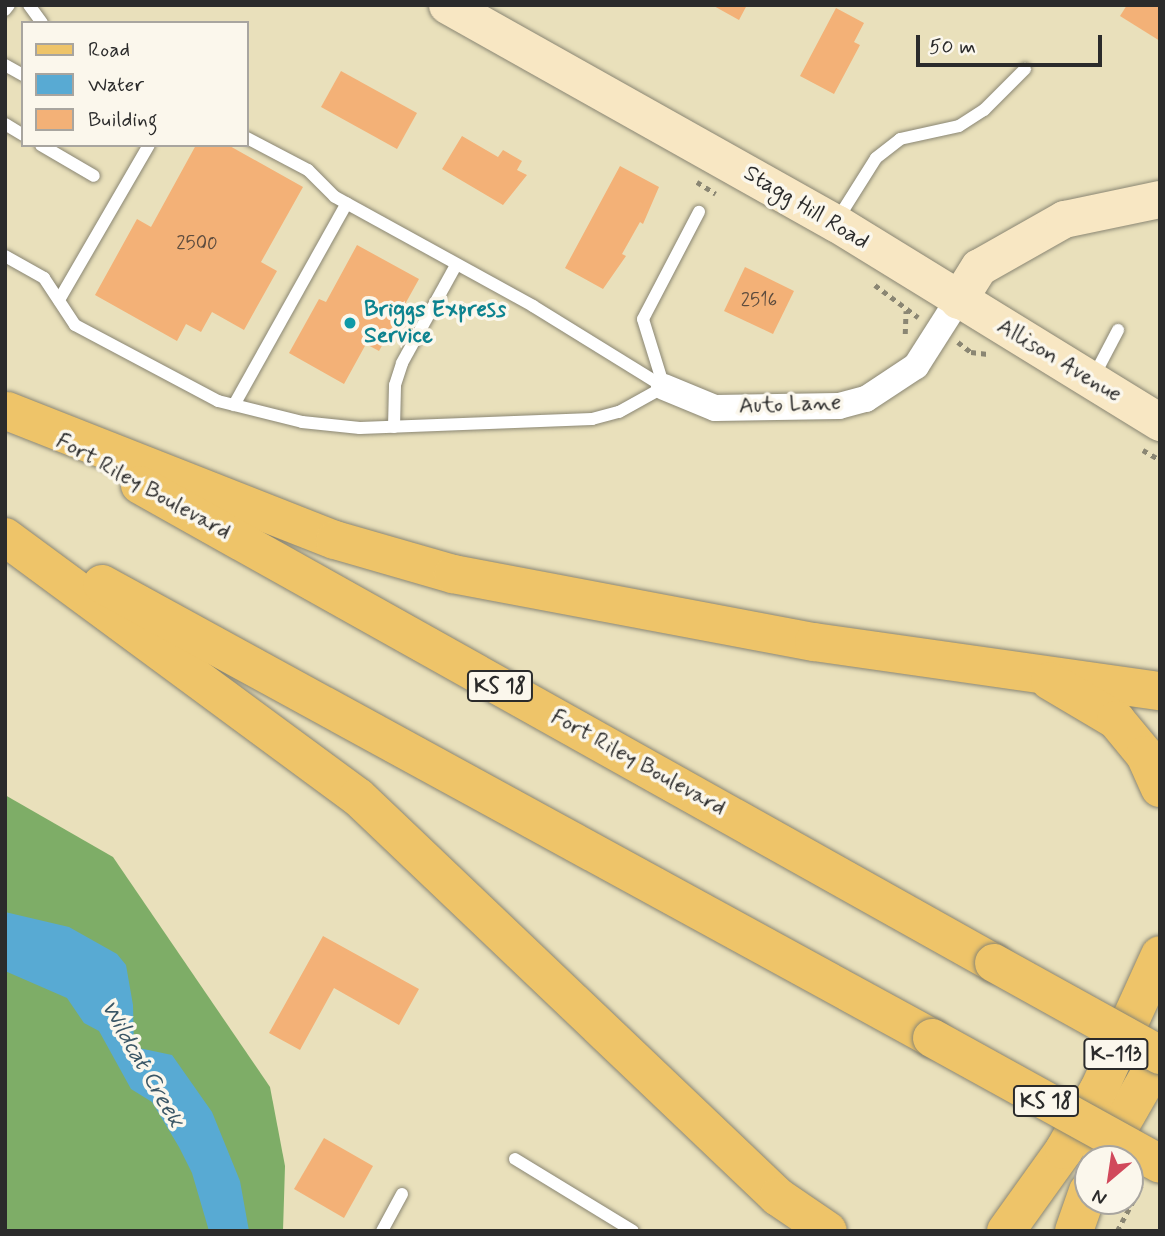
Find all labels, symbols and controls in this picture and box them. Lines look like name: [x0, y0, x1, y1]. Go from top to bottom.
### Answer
legend: [21, 21, 248, 147]
scale bar: [920, 21, 1106, 65]
text: 50 m: [929, 33, 976, 61]
text: Road: [88, 36, 130, 64]
text: Water: [88, 71, 144, 99]
text: Building: [88, 106, 158, 134]
street label: Stagg Hill Road: [737, 159, 875, 257]
house number: 2500: [176, 233, 218, 255]
house number: 2516: [741, 290, 777, 312]
place label: Briggs Express Service: [364, 296, 510, 350]
street label: Allison Avenue: [990, 312, 1128, 410]
marker: Briggs Express Service: [342, 315, 358, 331]
street label: Auto Lane: [740, 389, 840, 421]
street label: Fort Riley Boulevard: [52, 428, 234, 546]
road number: KS 18: [467, 668, 533, 704]
street label: Fort Riley Boulevard: [547, 704, 729, 822]
water label: Wildcat Creek: [94, 996, 190, 1132]
road number: K-113: [1083, 1036, 1149, 1072]
road number: KS 18: [1013, 1084, 1079, 1118]
north arrow: [1074, 1145, 1144, 1215]
text: N: [1088, 1183, 1111, 1211]

